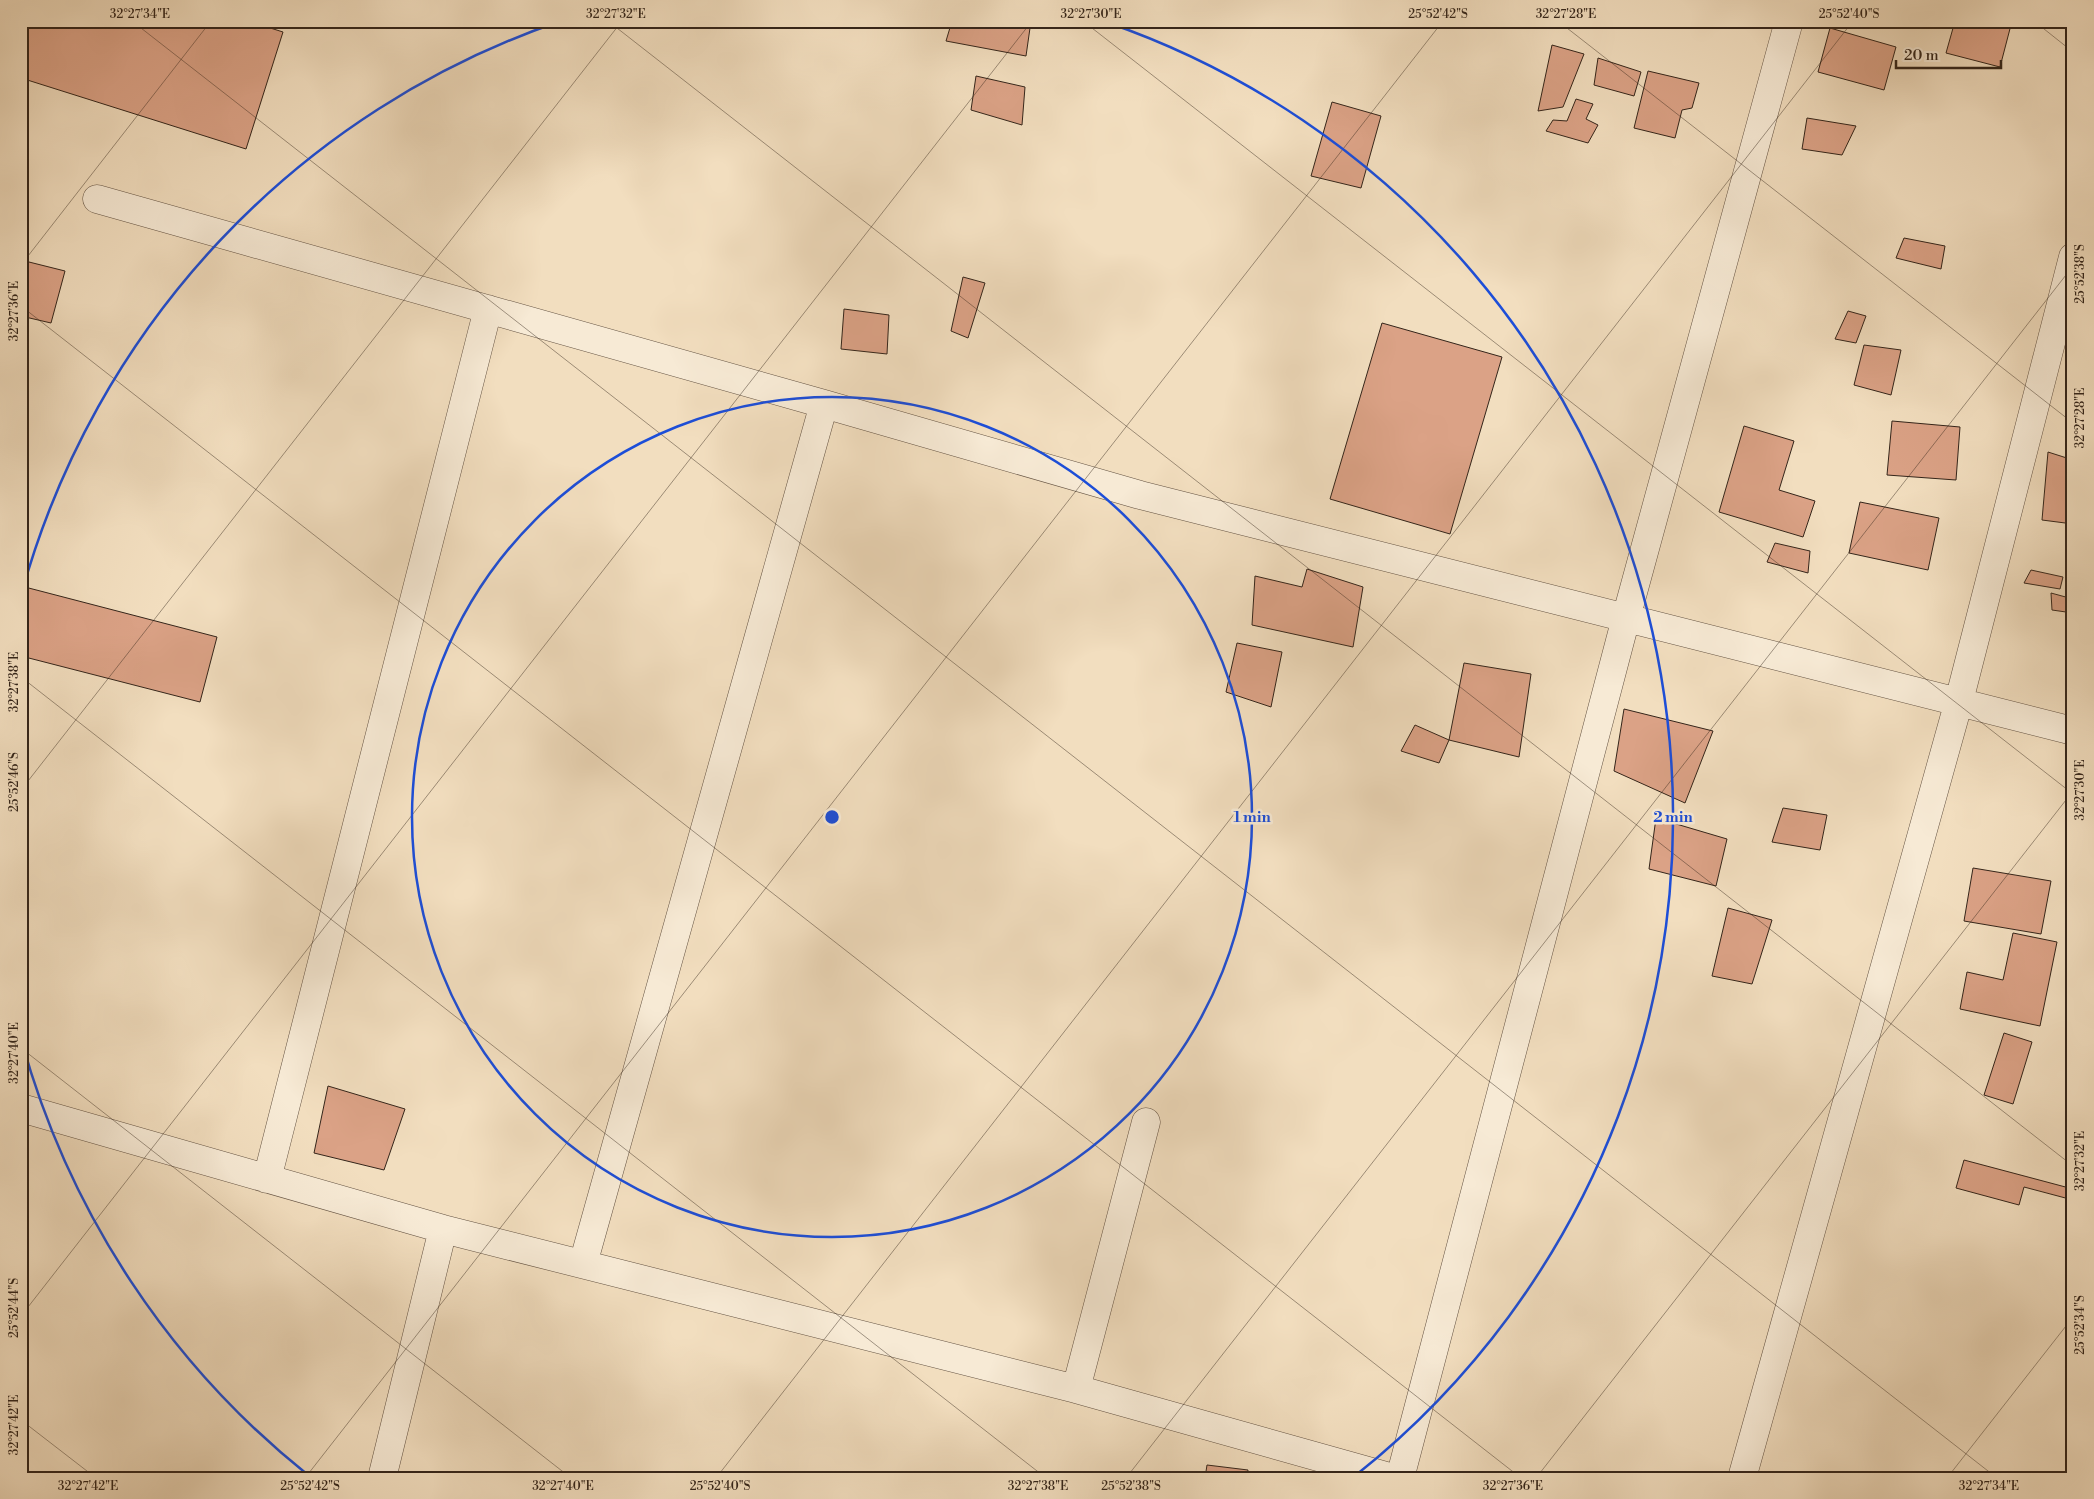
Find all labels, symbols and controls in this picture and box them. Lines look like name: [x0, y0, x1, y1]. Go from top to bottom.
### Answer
text: 32°27'34"E: [110, 7, 170, 22]
text: 32°27'32"E: [586, 7, 646, 22]
text: 32°27'30"E: [1061, 7, 1121, 22]
text: 25°52'42"S: [1408, 7, 1468, 22]
text: 32°27'28"E: [1536, 7, 1596, 22]
text: 25°52'40"S: [1819, 7, 1879, 22]
scale bar: [1896, 38, 2002, 70]
text: 20 m: [1904, 46, 1939, 65]
text: 25°52'38"S: [2073, 244, 2088, 304]
text: 32°27'36"E: [7, 281, 22, 341]
text: 32°27'28"E: [2073, 388, 2088, 448]
text: 32°27'38"E: [7, 652, 22, 712]
text: 25°52'46"S: [7, 752, 22, 812]
text: 32°27'30"E: [2073, 760, 2088, 820]
centre of rings: [823, 808, 841, 826]
text: 1 min: [1233, 808, 1271, 827]
text: 2 min: [1653, 808, 1693, 827]
text: 32°27'40"E: [7, 1022, 22, 1084]
text: 32°27'32"E: [2073, 1131, 2088, 1191]
text: 25°52'44"S: [7, 1278, 22, 1338]
text: 25°52'34"S: [2073, 1295, 2088, 1355]
text: 32°27'42"E: [7, 1395, 22, 1455]
text: 32°27'42"E: [58, 1479, 118, 1494]
text: 25°52'42"S: [280, 1479, 340, 1494]
text: 32°27'40"E: [532, 1479, 594, 1494]
text: 25°52'40"S: [690, 1479, 750, 1494]
text: 32°27'38"E: [1008, 1479, 1068, 1494]
text: 25°52'38"S: [1101, 1479, 1161, 1494]
text: 32°27'36"E: [1483, 1479, 1543, 1494]
text: 32°27'34"E: [1959, 1479, 2019, 1494]

